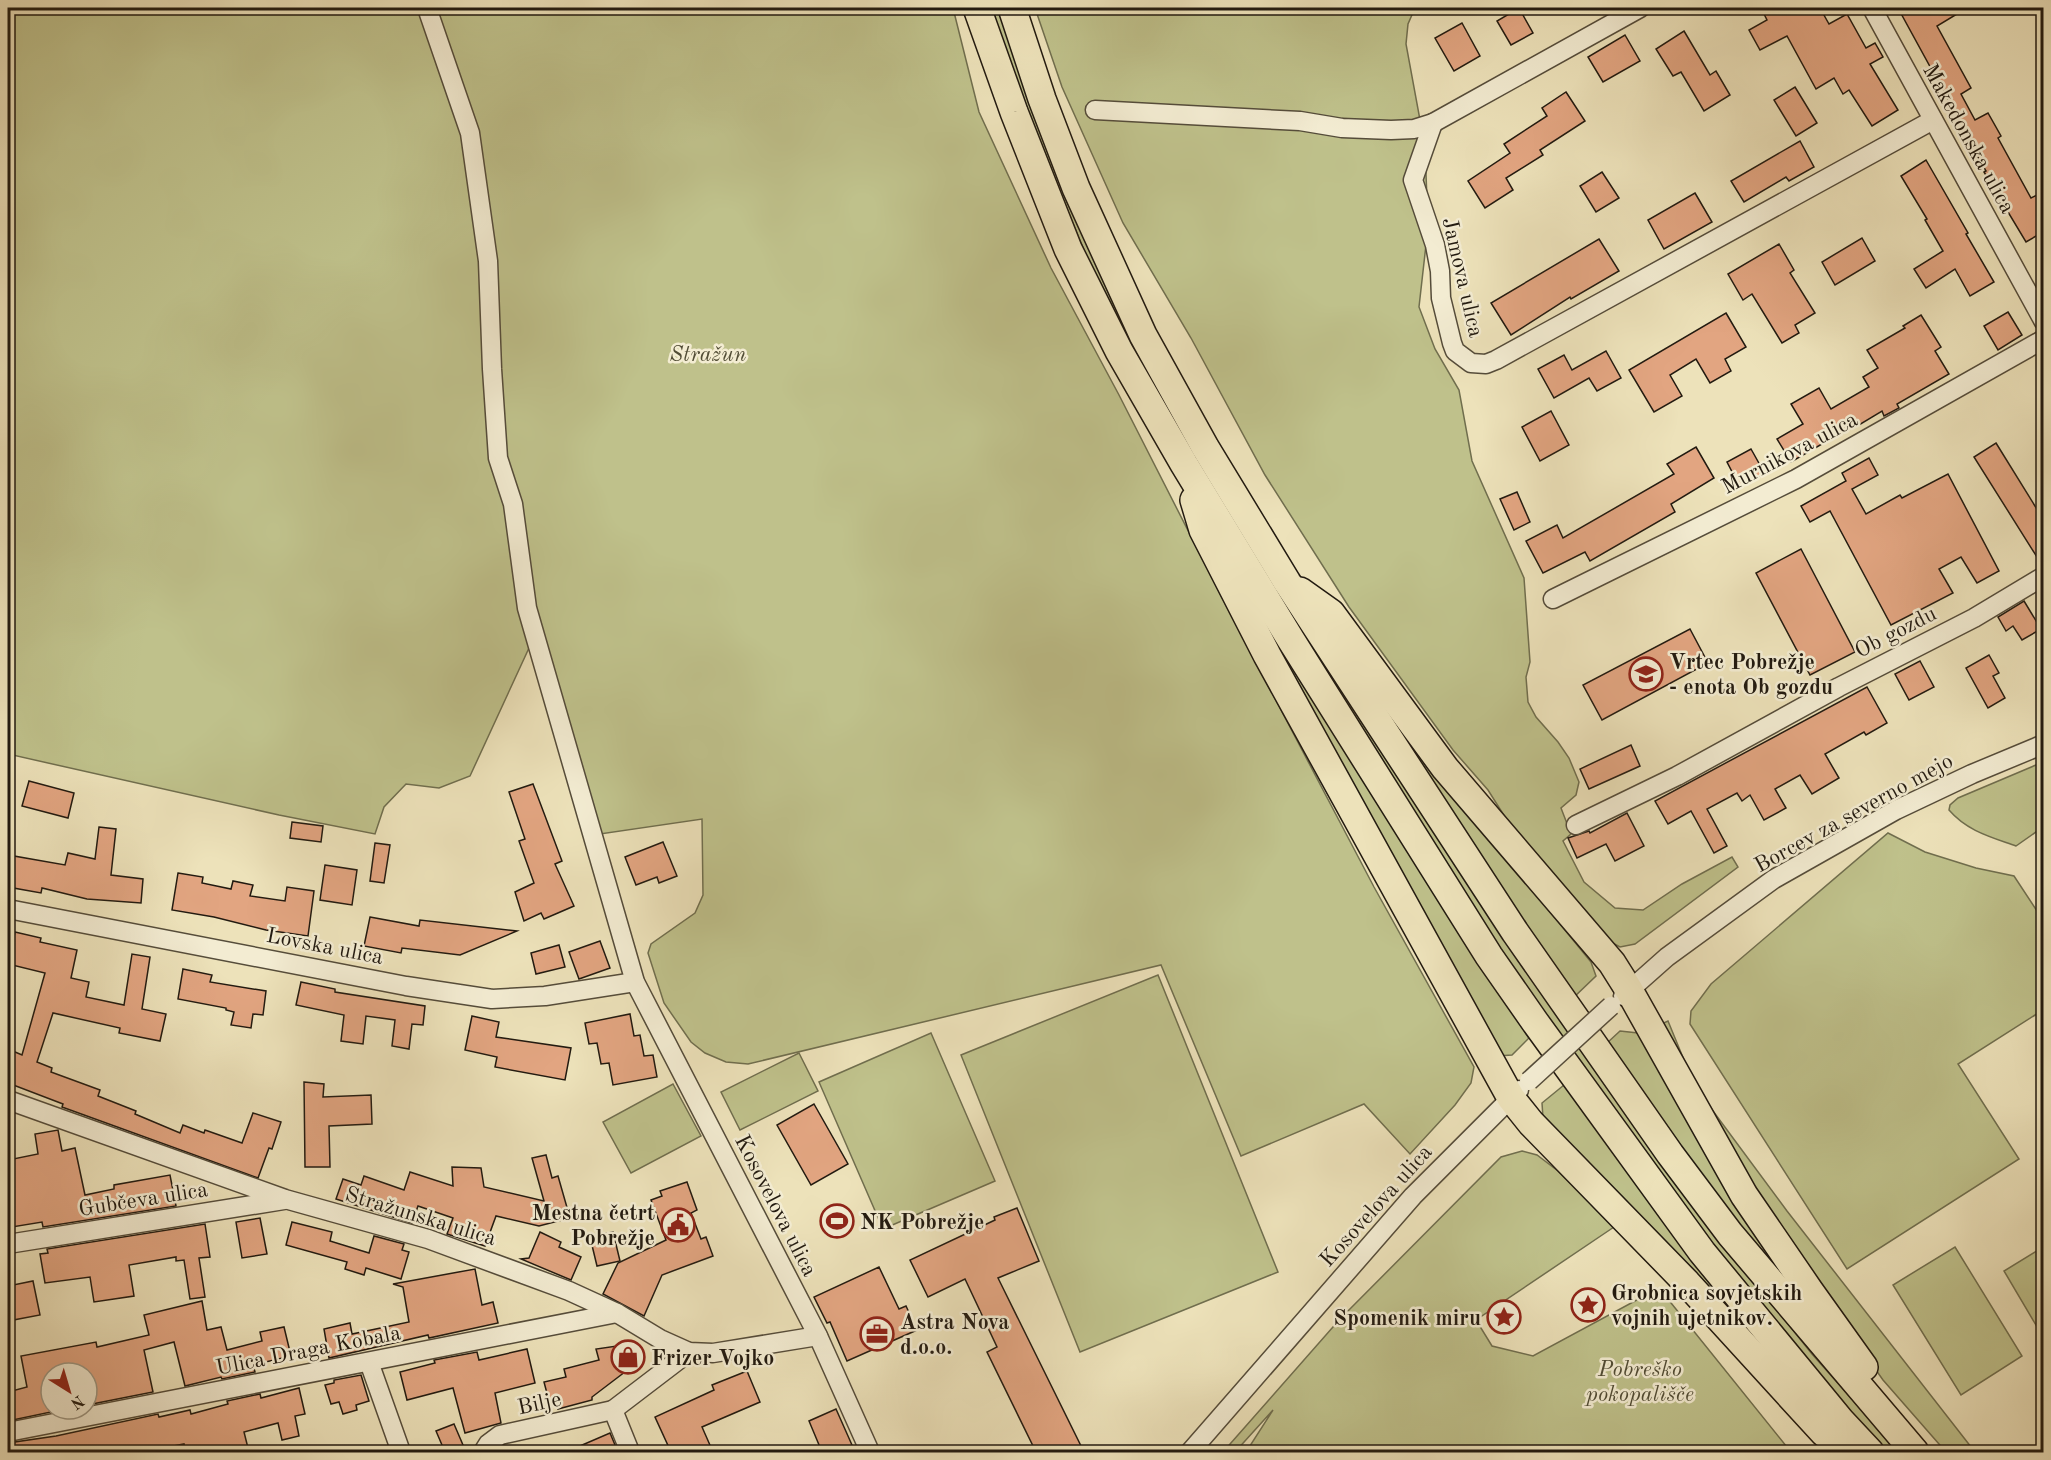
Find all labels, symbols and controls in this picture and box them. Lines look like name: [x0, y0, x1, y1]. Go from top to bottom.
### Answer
street label: Makedonska ulica: [1918, 60, 2018, 218]
street label: Jamova ulica: [1438, 215, 1487, 340]
park label: Stražun: [670, 344, 747, 366]
street label: Murnikova ulica: [1718, 409, 1862, 499]
street label: Ob gozdu: [1851, 603, 1941, 663]
place label: Vrtec Pobrežje - enota Ob gozdu: [1669, 652, 1833, 699]
school or university icon: Vrtec Pobrežje - enota Ob gozdu: [1628, 656, 1664, 692]
street label: Borcev za severno mejo: [1751, 750, 1957, 877]
street label: Lovska ulica: [264, 925, 385, 969]
street label: Kosovelova ulica: [730, 1131, 820, 1280]
street label: Kosovelova ulica: [1316, 1141, 1437, 1272]
street label: Gubčeva ulica: [77, 1179, 210, 1221]
street label: Stražunska ulica: [342, 1183, 499, 1250]
place label: Mestna četrt Pobrežje: [532, 1203, 655, 1250]
sports icon: NK Pobrežje: [819, 1203, 855, 1239]
public building icon: Mestna četrt Pobrežje: [660, 1207, 696, 1243]
place label: NK Pobrežje: [860, 1212, 984, 1234]
place label: Grobnica sovjetskih vojnih ujetnikov.: [1611, 1283, 1802, 1330]
place icon: Grobnica sovjetskih vojnih ujetnikov.: [1570, 1287, 1606, 1323]
place icon: Spomenik miru: [1486, 1299, 1522, 1335]
place label: Spomenik miru: [1333, 1308, 1481, 1330]
place label: Astra Nova d.o.o.: [900, 1312, 1009, 1359]
office icon: Astra Nova d.o.o.: [859, 1316, 895, 1352]
street label: Ulica Draga Kobala: [214, 1322, 403, 1380]
shop icon: Frizer Vojko: [610, 1339, 646, 1375]
place label: Frizer Vojko: [651, 1348, 774, 1370]
park label: Pobreško pokopališče: [1584, 1359, 1694, 1406]
north arrow: [39, 1361, 99, 1421]
street label: Bilje: [515, 1389, 563, 1419]
text: N: [67, 1391, 87, 1412]

